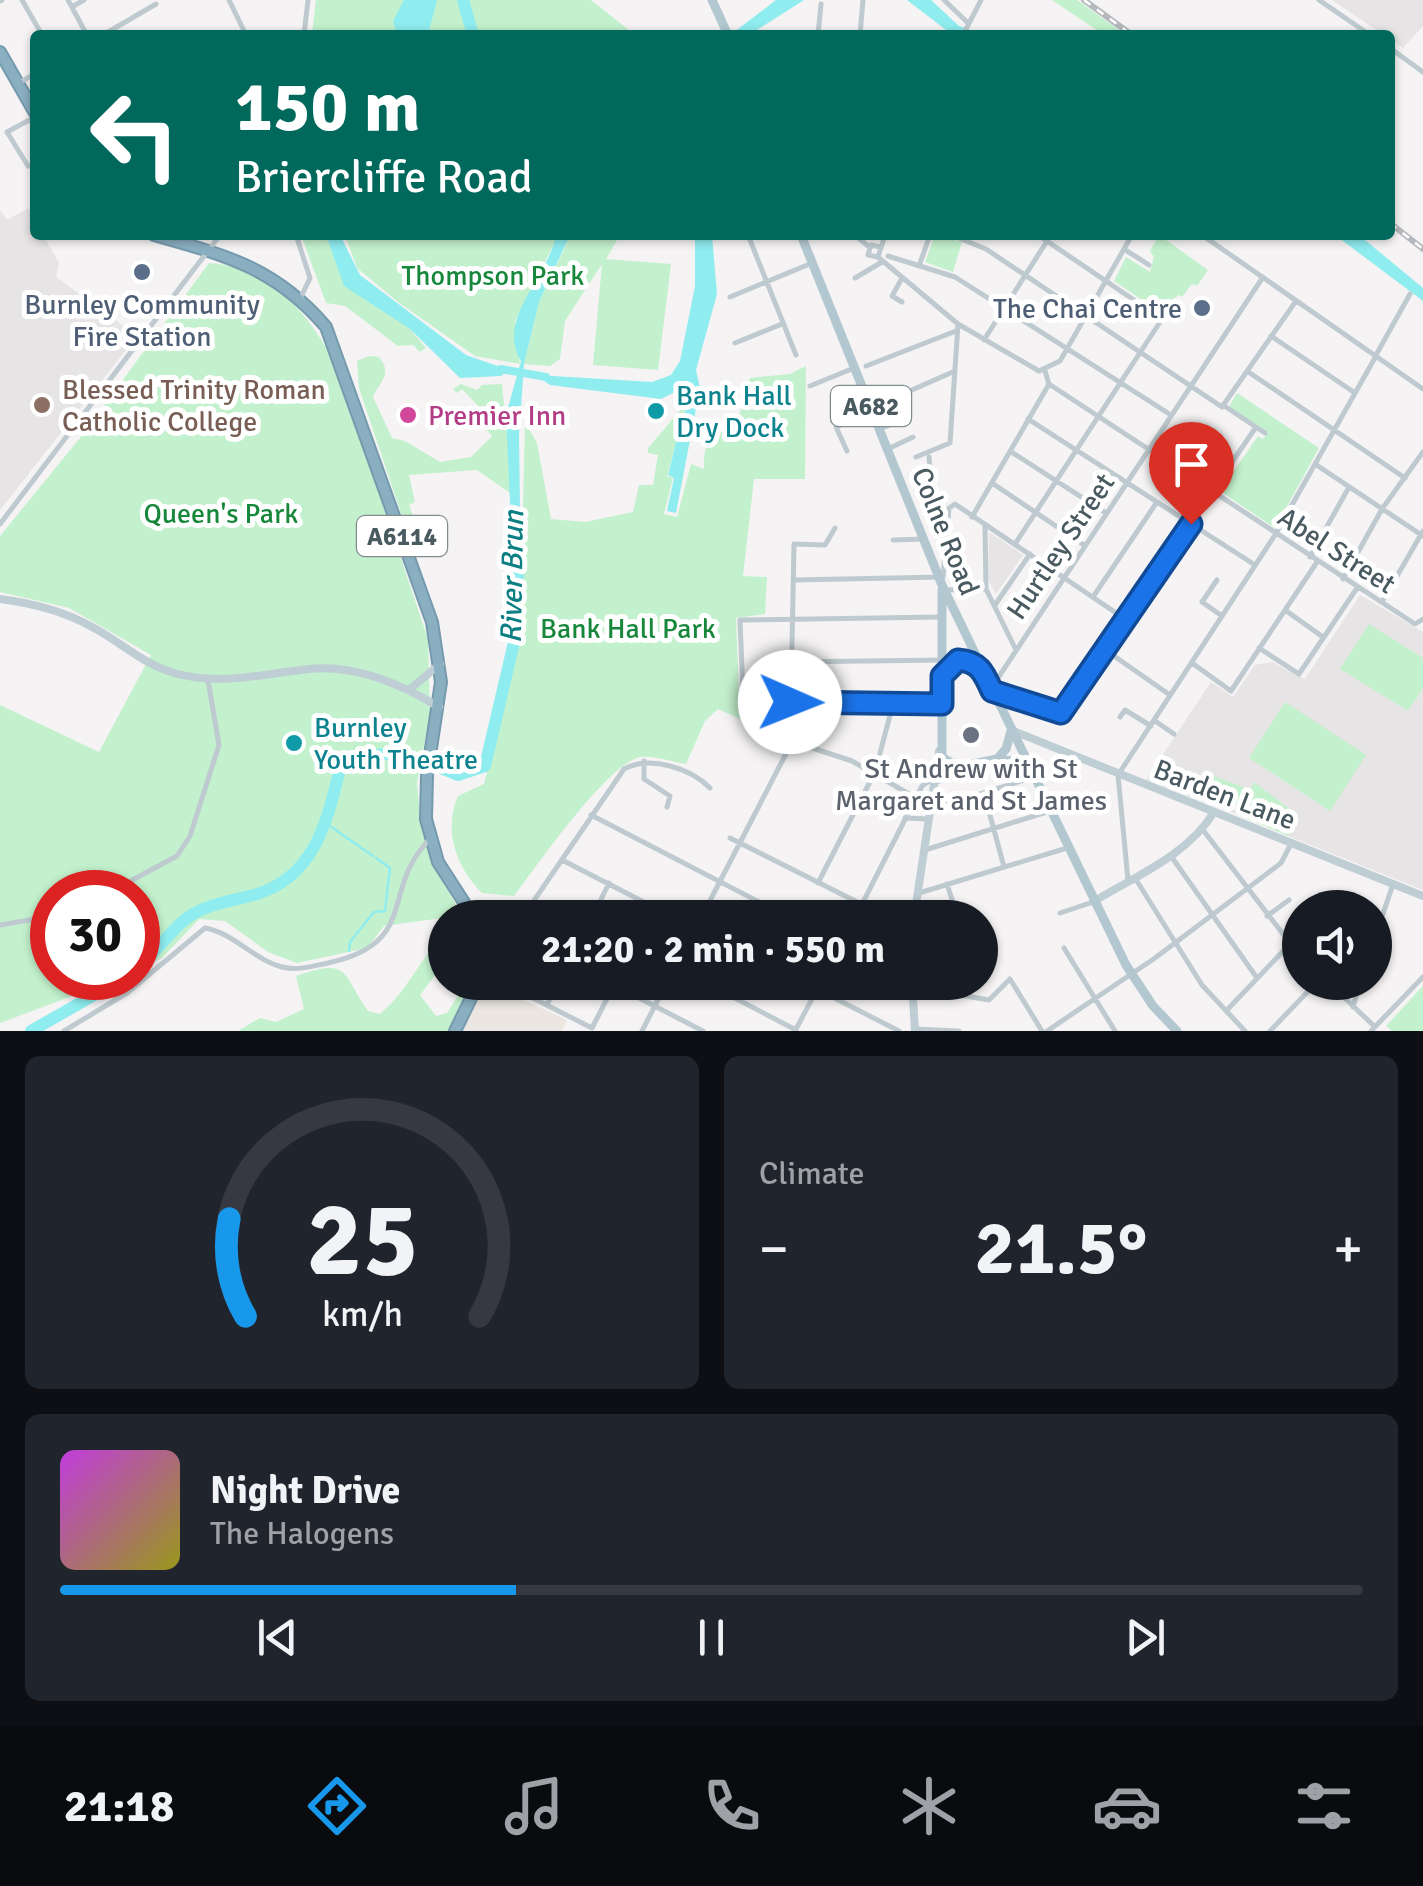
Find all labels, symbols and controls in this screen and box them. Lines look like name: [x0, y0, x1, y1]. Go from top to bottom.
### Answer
text: 150 m: [235, 64, 420, 150]
icon: left: [70, 70, 200, 200]
text: Briercliffe Road: [235, 150, 533, 205]
park label: Thompson Park: [402, 259, 584, 293]
marker: Burnley Community Fire Station: [131, 261, 153, 283]
place label: Burnley Community Fire Station: [24, 288, 260, 354]
place label: The Chai Centre: [993, 292, 1182, 326]
marker: The Chai Centre: [1191, 297, 1213, 319]
place label: Blessed Trinity Roman Catholic College: [62, 373, 326, 439]
place label: Bank Hall Dry Dock: [676, 379, 792, 445]
road number: A682: [831, 386, 911, 426]
marker: Blessed Trinity Roman Catholic College: [31, 394, 53, 416]
place label: Premier Inn: [428, 399, 566, 433]
marker: Bank Hall Dry Dock: [645, 400, 667, 422]
marker: Premier Inn: [397, 404, 419, 426]
pin: [1149, 422, 1234, 525]
icon: arrive: [1164, 437, 1219, 492]
street label: Colne Road: [904, 462, 986, 600]
street label: Hurtley Street: [1000, 467, 1122, 626]
park label: Queen's Park: [144, 497, 298, 531]
street label: Abel Street: [1271, 500, 1402, 601]
water label: River Brun: [493, 508, 532, 644]
road number: A6114: [357, 516, 447, 556]
park label: Bank Hall Park: [540, 612, 716, 646]
position arrow: [738, 650, 842, 754]
place label: Burnley Youth Theatre: [314, 711, 478, 777]
marker: St Andrew with St Margaret and St James: [960, 724, 982, 746]
marker: Burnley Youth Theatre: [283, 732, 305, 754]
place label: St Andrew with St Margaret and St James: [835, 752, 1107, 818]
street label: Barden Lane: [1149, 752, 1300, 838]
speed limit sign: 30: [30, 870, 160, 1000]
map controls: [1282, 890, 1392, 1000]
button: sound: [1282, 890, 1392, 1000]
text: 21:20 · 2 min · 550 m: [541, 926, 885, 973]
text: Climate: [759, 1154, 865, 1193]
text: 25: [306, 1176, 418, 1304]
text: 21.5°: [975, 1202, 1148, 1295]
text: −: [759, 1215, 789, 1283]
text: +: [1333, 1215, 1363, 1283]
text: km/h: [322, 1292, 402, 1336]
text: Night Drive: [210, 1467, 400, 1514]
text: The Halogens: [210, 1514, 394, 1553]
icon: previous: [250, 1610, 305, 1665]
icon: pause: [684, 1610, 739, 1665]
icon: next: [1118, 1610, 1173, 1665]
icon: directions: [302, 1771, 372, 1841]
icon: music: [499, 1771, 569, 1841]
icon: phone: [697, 1771, 767, 1841]
icon: climate: [894, 1771, 964, 1841]
icon: car: [1092, 1771, 1162, 1841]
icon: filters: [1289, 1771, 1359, 1841]
text: 21:18: [64, 1779, 174, 1834]

